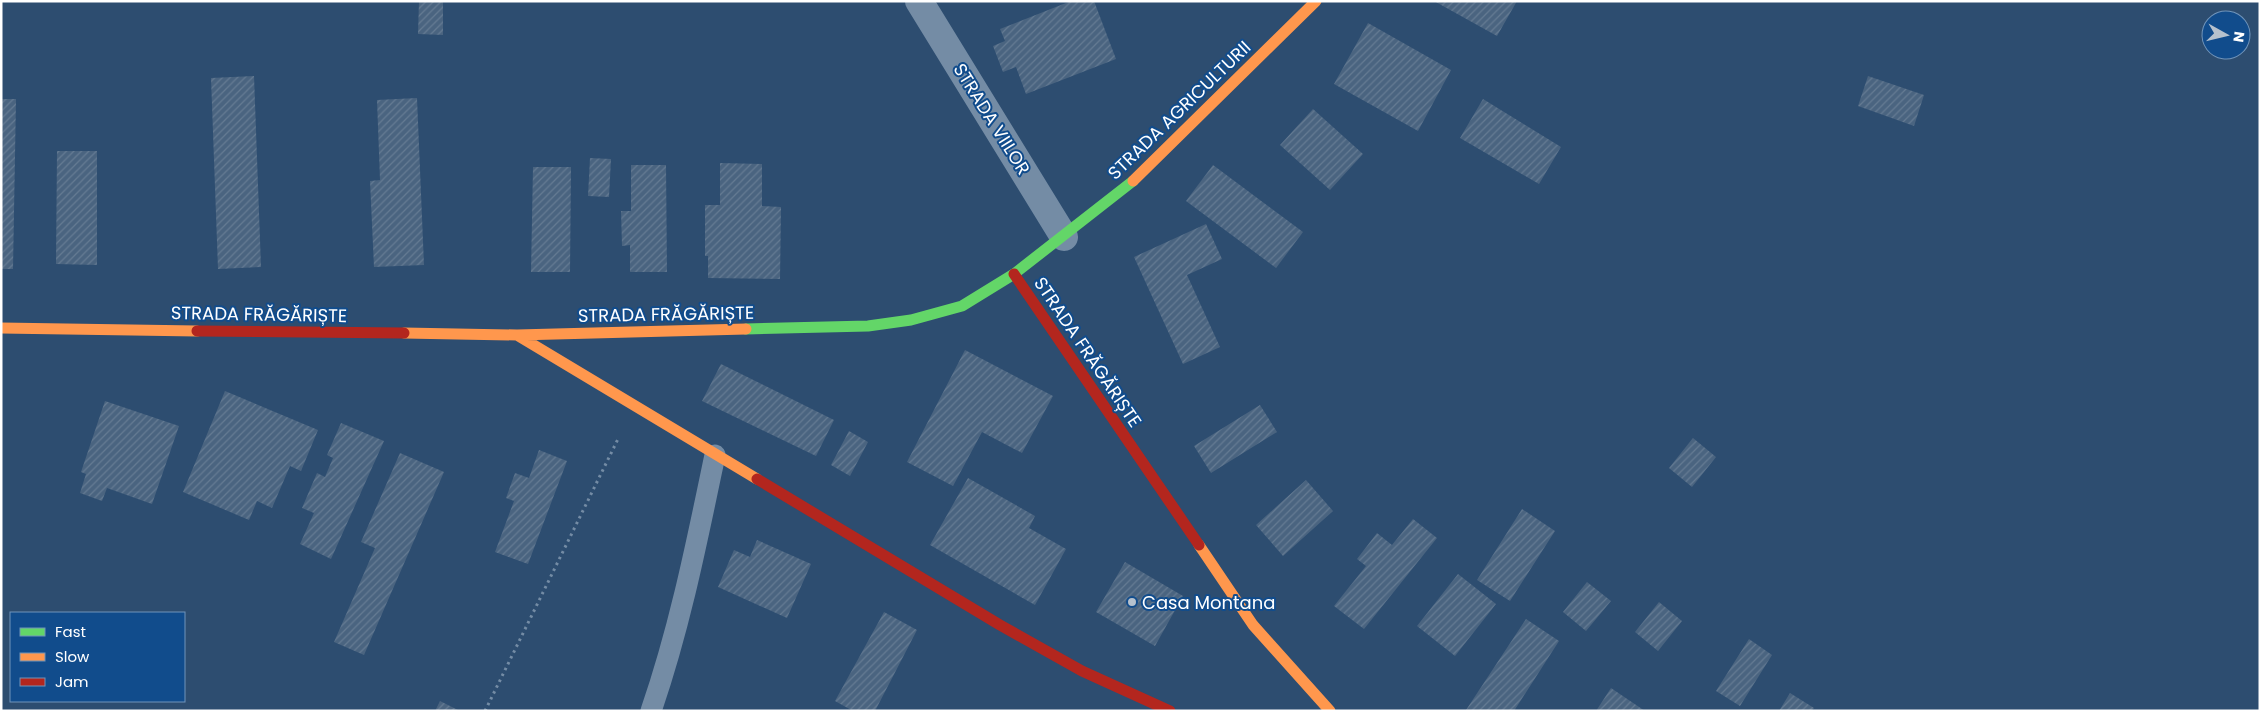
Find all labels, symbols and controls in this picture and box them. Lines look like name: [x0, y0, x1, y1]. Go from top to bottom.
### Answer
north arrow: [2201, 10, 2251, 60]
text: N: [2228, 30, 2250, 43]
street label: STRADA AGRICULTURII: [1102, 35, 1256, 185]
street label: STRADA VIILOR: [948, 59, 1036, 179]
street label: STRADA FRĂGĂRIȘTE: [1028, 272, 1148, 432]
street label: STRADA FRĂGĂRIȘTE: [171, 300, 347, 328]
street label: STRADA FRĂGĂRIȘTE: [578, 300, 754, 328]
place label: Casa Montana: [1142, 590, 1275, 615]
marker: Casa Montana: [1126, 596, 1138, 608]
legend: [10, 612, 185, 702]
text: Fast: [55, 621, 86, 642]
text: Slow: [55, 646, 90, 667]
text: Jam: [55, 671, 89, 692]

